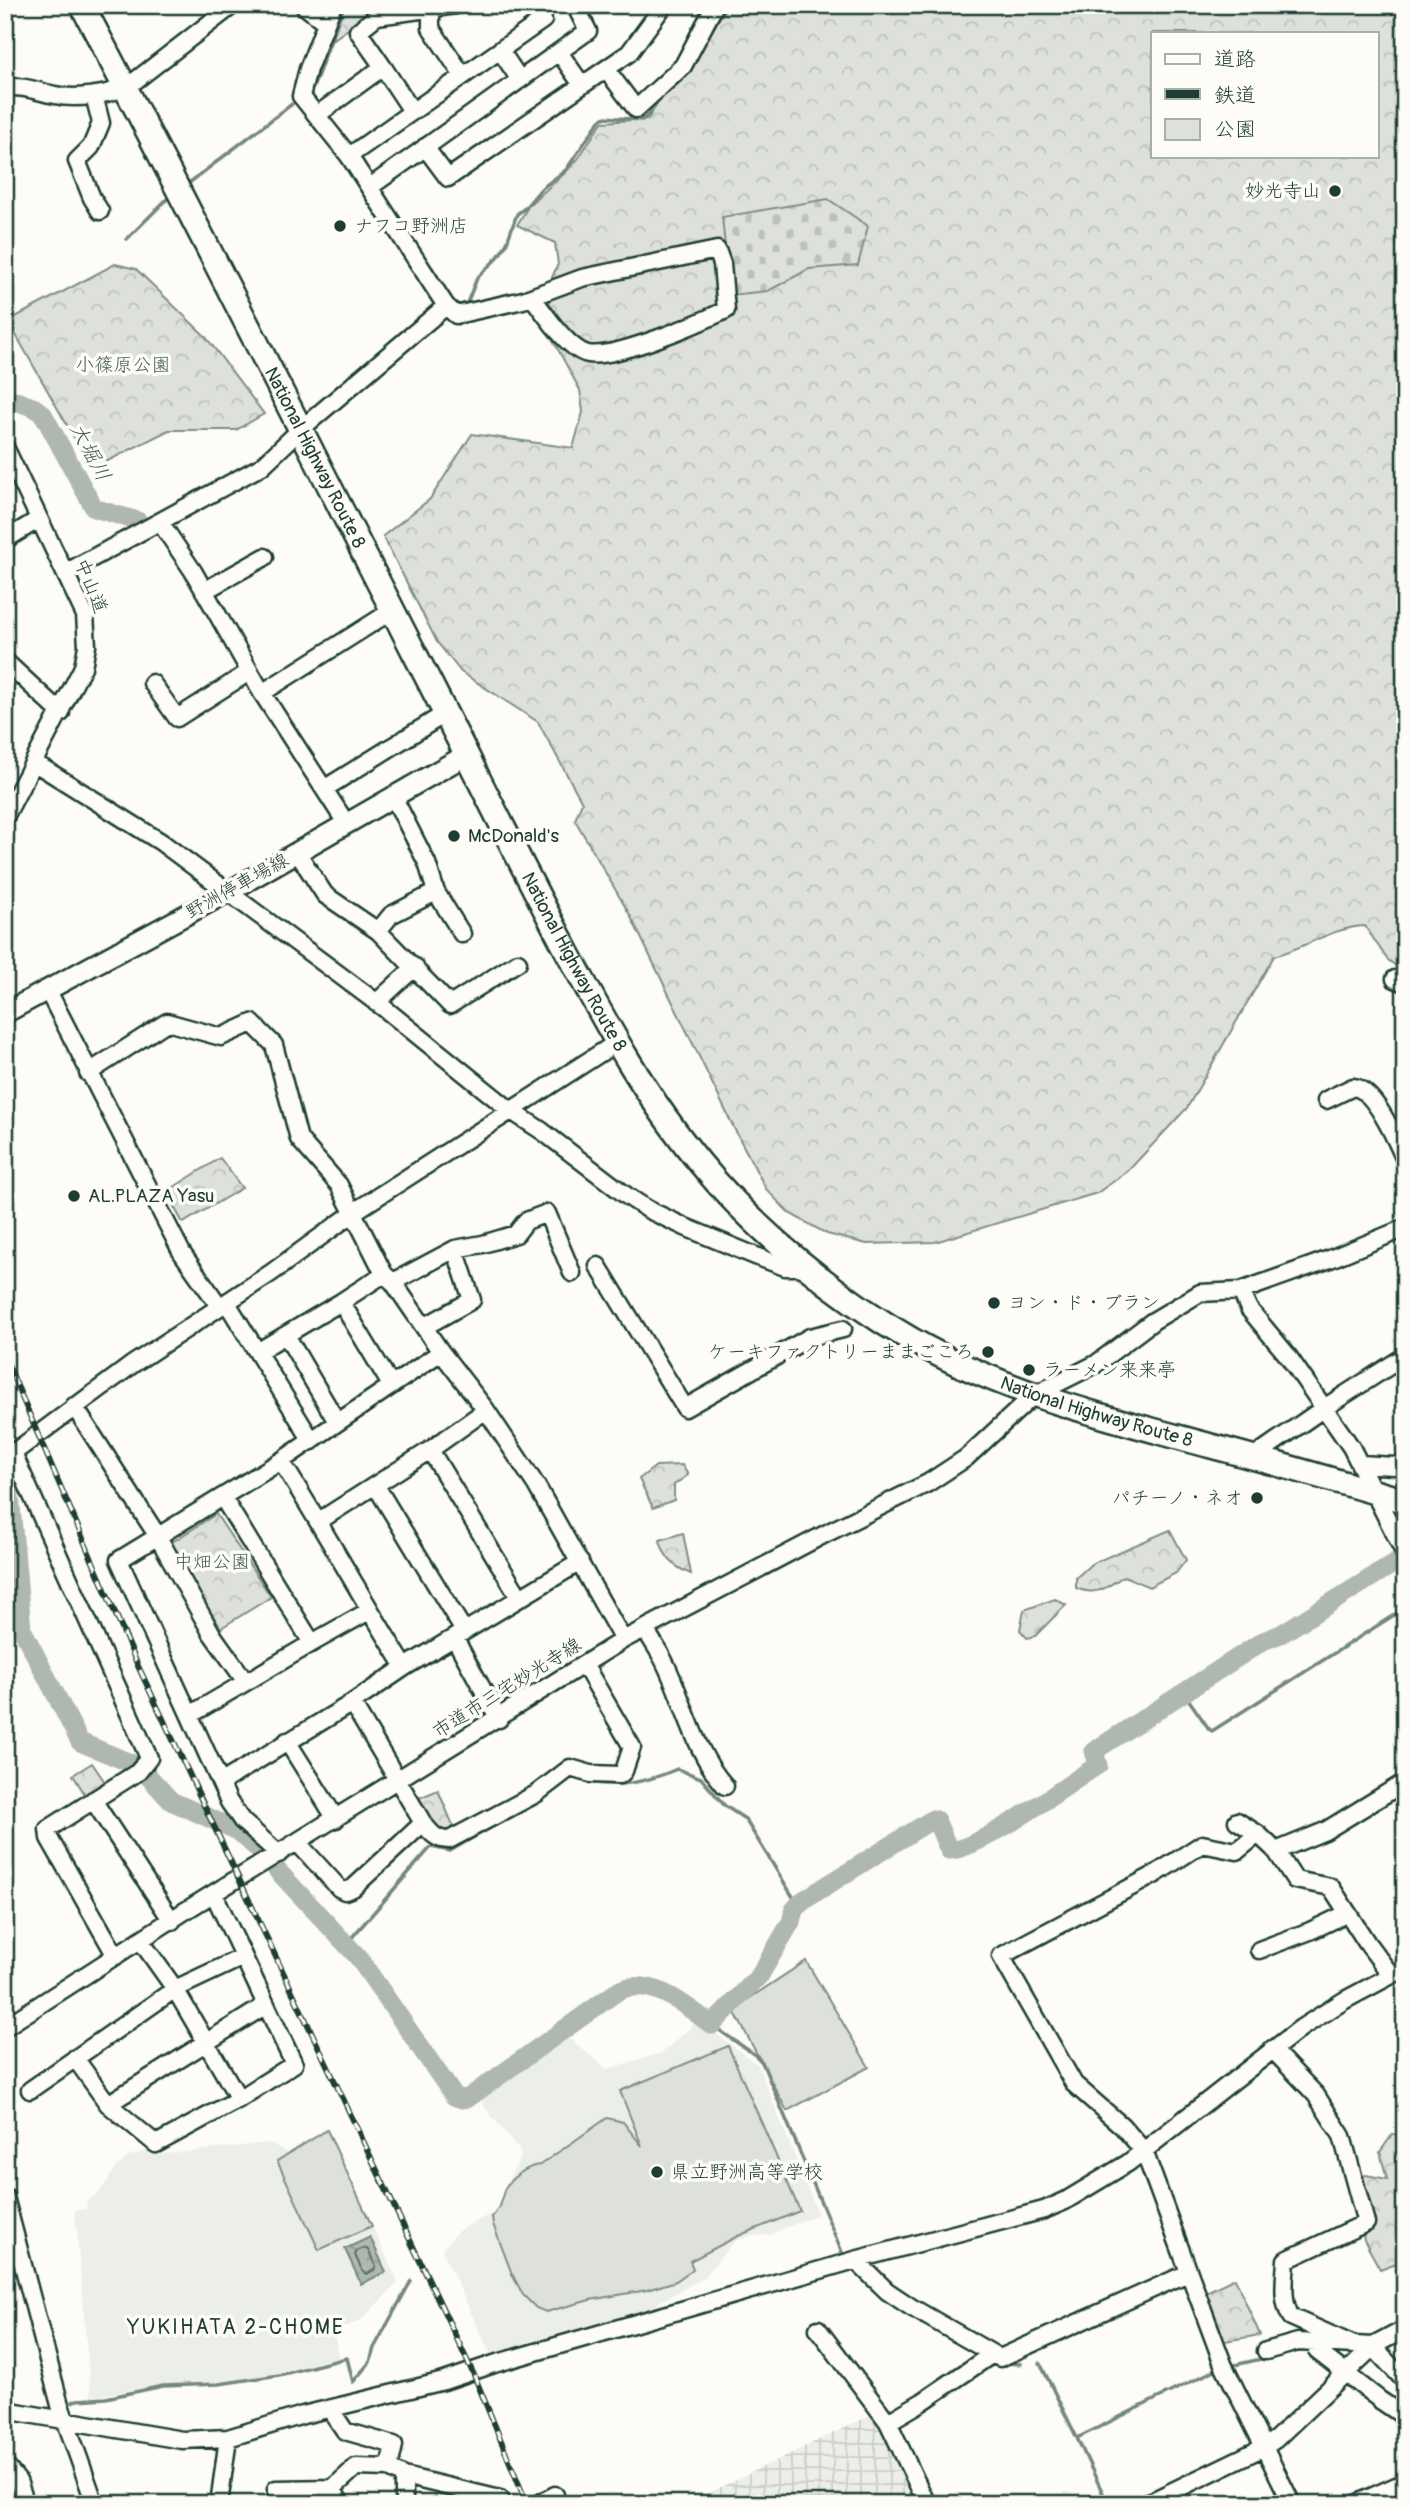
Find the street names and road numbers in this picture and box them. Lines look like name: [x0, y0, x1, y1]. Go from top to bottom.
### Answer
street label: National Highway Route 8: [259, 363, 371, 552]
street label: 中山道: [69, 555, 113, 617]
street label: 野洲停車場線: [181, 848, 293, 924]
street label: National Highway Route 8: [516, 868, 632, 1056]
street label: National Highway Route 8: [997, 1371, 1195, 1453]
street label: 市道市三宅妙光寺線: [428, 1633, 586, 1743]

